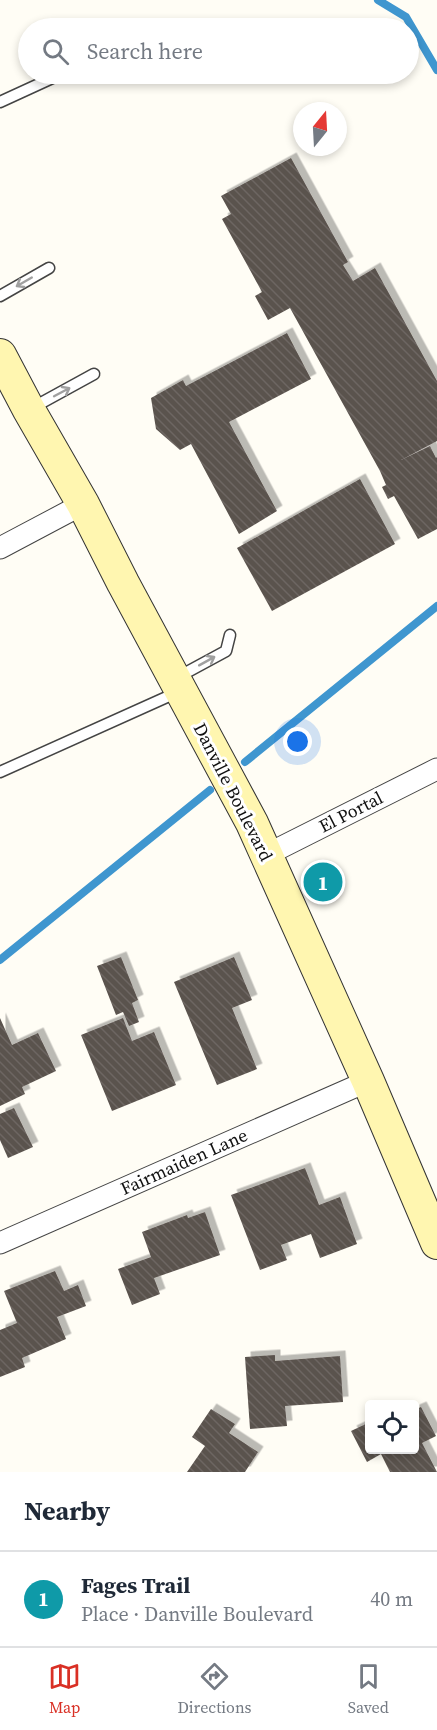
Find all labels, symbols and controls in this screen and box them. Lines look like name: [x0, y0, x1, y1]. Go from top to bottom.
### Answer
search box: [18, 18, 419, 84]
icon: search: [39, 35, 72, 68]
text: Search here: [87, 36, 203, 66]
north arrow: [293, 102, 347, 156]
one-way arrow: [16, 276, 33, 288]
one-way arrow: [52, 386, 70, 397]
one-way arrow: [198, 655, 216, 666]
street label: Danville Boulevard: [188, 718, 279, 865]
your location: [283, 727, 312, 756]
street label: El Portal: [314, 785, 387, 838]
pin: 1: [304, 860, 342, 904]
street label: Fairmaiden Lane: [116, 1122, 251, 1201]
map controls: [365, 1400, 419, 1454]
button: locate: [365, 1400, 419, 1454]
text: Nearby: [24, 1493, 110, 1529]
text: Fages Trail: [81, 1570, 190, 1600]
text: 1: [38, 1585, 49, 1613]
text: 40 m: [370, 1585, 413, 1613]
text: Place · Danville Boulevard: [81, 1600, 313, 1628]
tab: Map: [48, 1660, 81, 1718]
tab: Directions: [177, 1660, 252, 1718]
tab: Saved: [348, 1660, 389, 1718]

